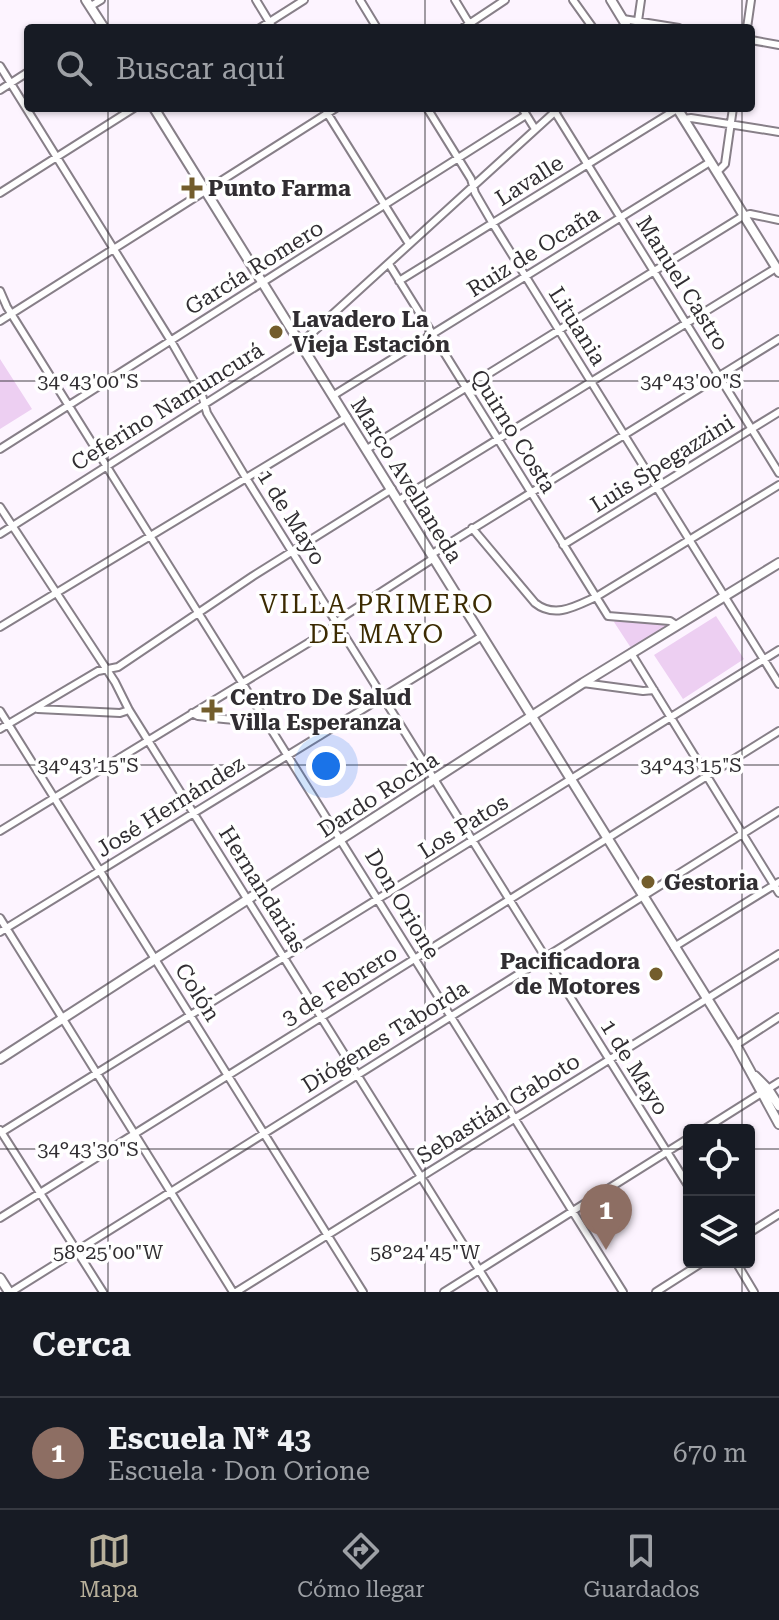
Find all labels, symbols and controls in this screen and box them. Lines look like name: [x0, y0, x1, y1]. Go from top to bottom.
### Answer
search box: [24, 24, 755, 112]
icon: search: [52, 46, 96, 90]
text: Buscar aquí: [116, 51, 285, 86]
street label: Lavalle: [491, 150, 568, 211]
place label: Punto Farma: [208, 176, 351, 201]
marker: Punto Farma: [183, 179, 201, 197]
street label: Ruiz de Ocaña: [463, 201, 604, 302]
street label: Manuel Castro: [631, 212, 734, 355]
street label: García Romero: [181, 215, 328, 320]
street label: Lituania: [544, 282, 611, 370]
place label: Lavadero La Vieja Estación: [292, 307, 450, 357]
marker: Lavadero La Vieja Estación: [267, 323, 285, 341]
street label: Ceferino Namuncurá: [67, 337, 268, 476]
street label: Quirno Costa: [466, 365, 561, 497]
text: 34°43'00"S: [37, 369, 139, 393]
text: 34°43'00"S: [640, 369, 742, 393]
street label: Marco Avellaneda: [346, 393, 467, 567]
street label: Luis Spegazzini: [586, 409, 738, 517]
street label: 1 de Mayo: [252, 465, 331, 570]
district label: VILLA PRIMERO DE MAYO: [259, 589, 495, 649]
place label: Centro De Salud Villa Esperanza: [230, 685, 412, 735]
marker: Centro De Salud Villa Esperanza: [201, 699, 223, 721]
your location: [306, 746, 346, 786]
street label: Dardo Rocha: [314, 746, 443, 842]
street label: José Hernández: [92, 751, 249, 862]
text: 34°43'15"S: [37, 753, 139, 777]
text: 34°43'15"S: [640, 753, 742, 777]
street label: Los Patos: [414, 789, 512, 864]
street label: Hernandarias: [214, 822, 311, 957]
street label: Don Orione: [360, 845, 445, 964]
place label: Gestoria: [664, 870, 759, 895]
marker: Gestoria: [639, 873, 657, 891]
street label: 3 de Febrero: [277, 940, 401, 1031]
place label: Pacificadora de Motores: [500, 949, 640, 999]
street label: Colón: [170, 959, 225, 1026]
marker: Pacificadora de Motores: [647, 965, 665, 983]
street label: Diógenes Taborda: [297, 975, 473, 1098]
street label: 1 de Mayo: [595, 1015, 674, 1120]
street label: Sebastián Gaboto: [412, 1048, 584, 1169]
map controls: [683, 1124, 755, 1268]
button: locate: [683, 1124, 755, 1196]
text: 34°43'30"S: [37, 1137, 139, 1161]
pin: 1: [580, 1184, 632, 1250]
button: layers: [683, 1196, 755, 1268]
text: 58°25'00"W: [53, 1240, 164, 1264]
text: 58°24'45"W: [370, 1240, 481, 1264]
text: Cerca: [32, 1324, 131, 1364]
text: Escuela N* 43: [108, 1421, 311, 1456]
text: 1: [51, 1438, 65, 1468]
text: 670 m: [673, 1438, 747, 1468]
text: Escuela · Don Orione: [108, 1456, 370, 1486]
tab: Mapa: [79, 1529, 138, 1602]
tab: Cómo llegar: [297, 1529, 424, 1602]
tab: Guardados: [583, 1529, 699, 1602]

